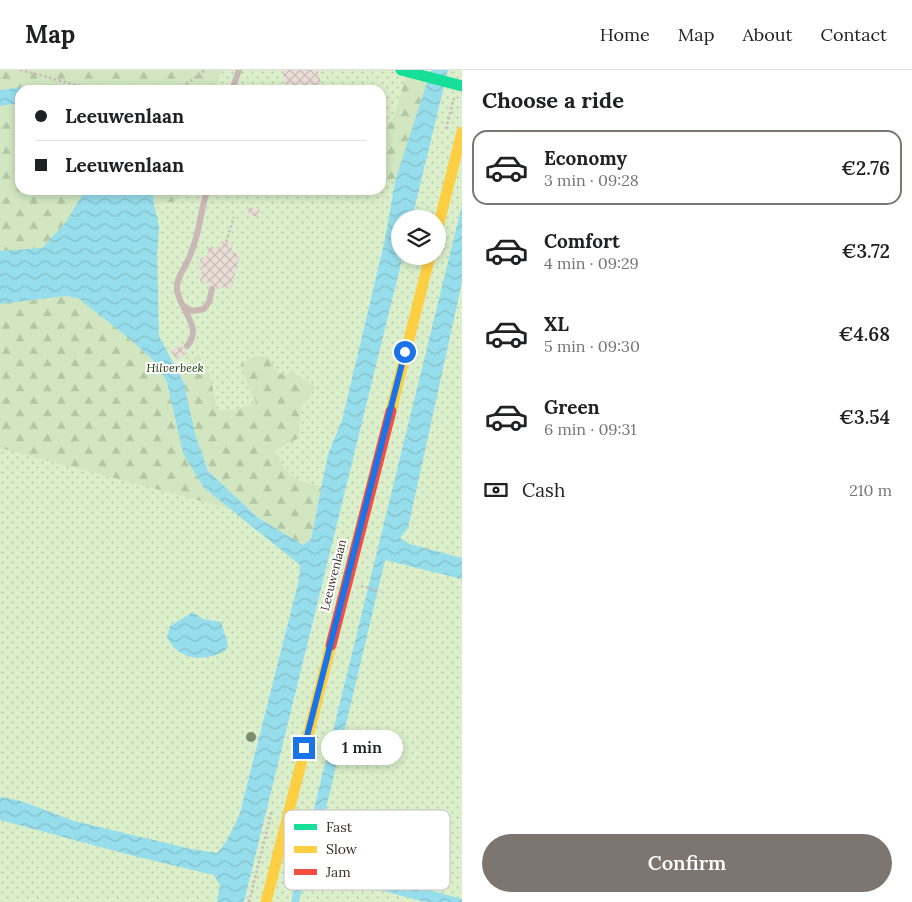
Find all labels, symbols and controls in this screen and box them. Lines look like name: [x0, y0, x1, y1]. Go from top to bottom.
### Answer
text: Map: [25, 19, 75, 50]
text: Home: [600, 23, 650, 46]
text: Map: [678, 23, 714, 46]
text: About: [742, 23, 792, 46]
text: Contact: [820, 23, 887, 46]
text: Choose a ride: [482, 86, 624, 114]
text: Leeuwenlaan: [65, 104, 184, 128]
icon: car: [484, 145, 529, 190]
text: Economy: [544, 146, 627, 170]
text: Leeuwenlaan: [65, 153, 184, 177]
text: €2.76: [841, 156, 890, 180]
text: 3 min · 09:28: [544, 170, 639, 190]
map controls: [391, 210, 446, 265]
button: layers: [391, 210, 446, 265]
icon: car: [484, 228, 529, 273]
text: Comfort: [544, 229, 620, 253]
text: €3.72: [841, 239, 890, 263]
text: 4 min · 09:29: [544, 253, 639, 273]
icon: car: [484, 311, 529, 356]
text: XL: [544, 312, 569, 336]
text: €4.68: [838, 322, 890, 346]
text: 5 min · 09:30: [544, 336, 640, 356]
route start: [394, 341, 416, 363]
park label: Hilverbeek: [146, 360, 204, 375]
icon: car: [484, 394, 529, 439]
text: Green: [544, 395, 600, 419]
text: €3.54: [839, 405, 890, 429]
text: 6 min · 09:31: [544, 419, 636, 439]
icon: cash: [482, 476, 510, 504]
text: Cash: [522, 478, 565, 502]
text: 210 m: [849, 480, 892, 500]
street label: Leeuwenlaan: [317, 538, 349, 612]
callout: 1 min: [322, 730, 404, 766]
route end: [293, 737, 315, 759]
text: 1 min: [342, 737, 382, 757]
legend: [284, 810, 450, 890]
text: Fast: [326, 818, 353, 836]
button: Confirm: [482, 834, 892, 892]
text: Slow: [326, 840, 358, 858]
text: Jam: [325, 863, 351, 881]

